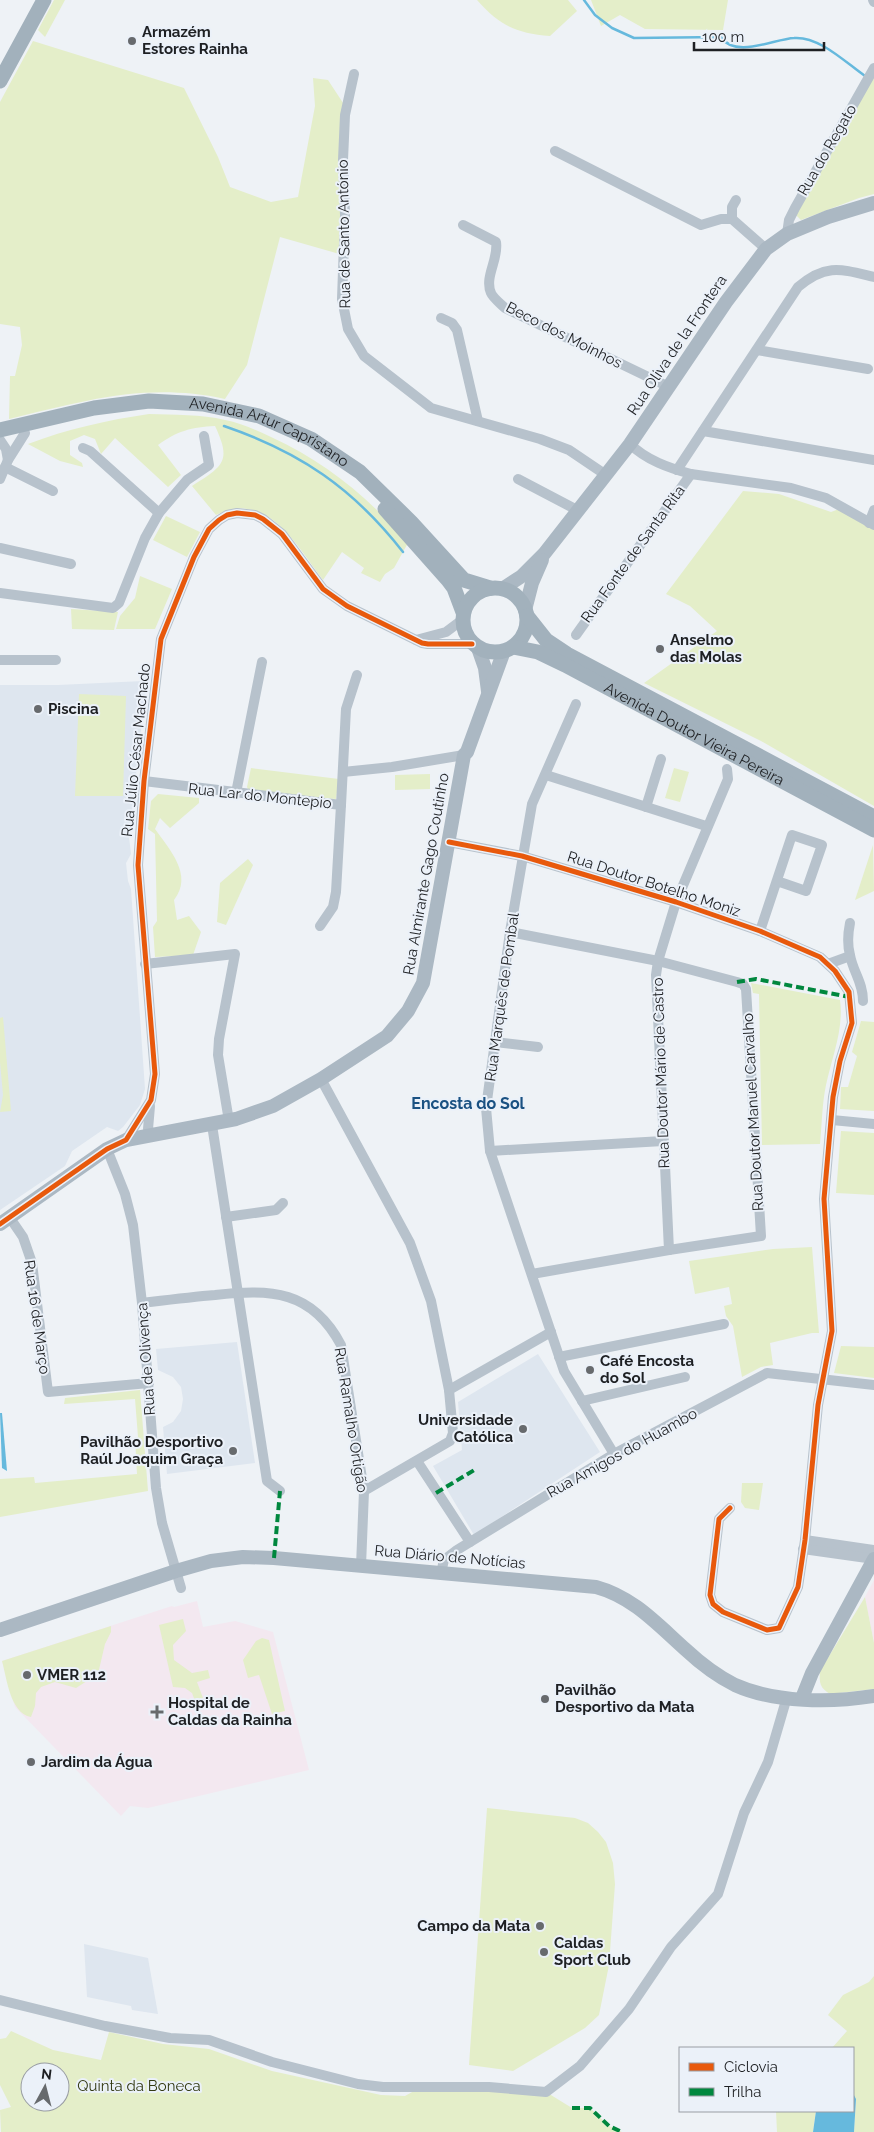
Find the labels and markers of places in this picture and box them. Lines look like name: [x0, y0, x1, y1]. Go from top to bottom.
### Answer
place label: Armazém Estores Rainha: [142, 23, 248, 58]
marker: Armazém Estores Rainha: [126, 35, 138, 47]
place label: Anselmo das Molas: [670, 631, 742, 666]
marker: Anselmo das Molas: [654, 643, 666, 655]
place label: Piscina: [48, 700, 99, 718]
marker: Piscina: [32, 703, 44, 715]
place label: Café Encosta do Sol: [600, 1352, 695, 1387]
marker: Café Encosta do Sol: [584, 1364, 596, 1376]
place label: Universidade Católica: [418, 1411, 513, 1446]
marker: Universidade Católica: [517, 1423, 529, 1435]
place label: Pavilhão Desportivo Raúl Joaquim Graça: [80, 1433, 223, 1468]
marker: Pavilhão Desportivo Raúl Joaquim Graça: [227, 1445, 239, 1457]
place label: VMER 112: [37, 1666, 106, 1684]
marker: VMER 112: [21, 1669, 33, 1681]
place label: Pavilhão Desportivo da Mata: [555, 1681, 695, 1716]
marker: Pavilhão Desportivo da Mata: [539, 1693, 551, 1705]
place label: Hospital de Caldas da Rainha: [168, 1694, 292, 1729]
marker: Hospital de Caldas da Rainha: [150, 1705, 164, 1719]
place label: Jardim da Água: [41, 1753, 153, 1771]
marker: Jardim da Água: [25, 1756, 37, 1768]
place label: Campo da Mata: [417, 1917, 530, 1935]
marker: Campo da Mata: [534, 1920, 546, 1932]
place label: Caldas Sport Club: [554, 1934, 631, 1969]
marker: Caldas Sport Club: [538, 1946, 550, 1958]

